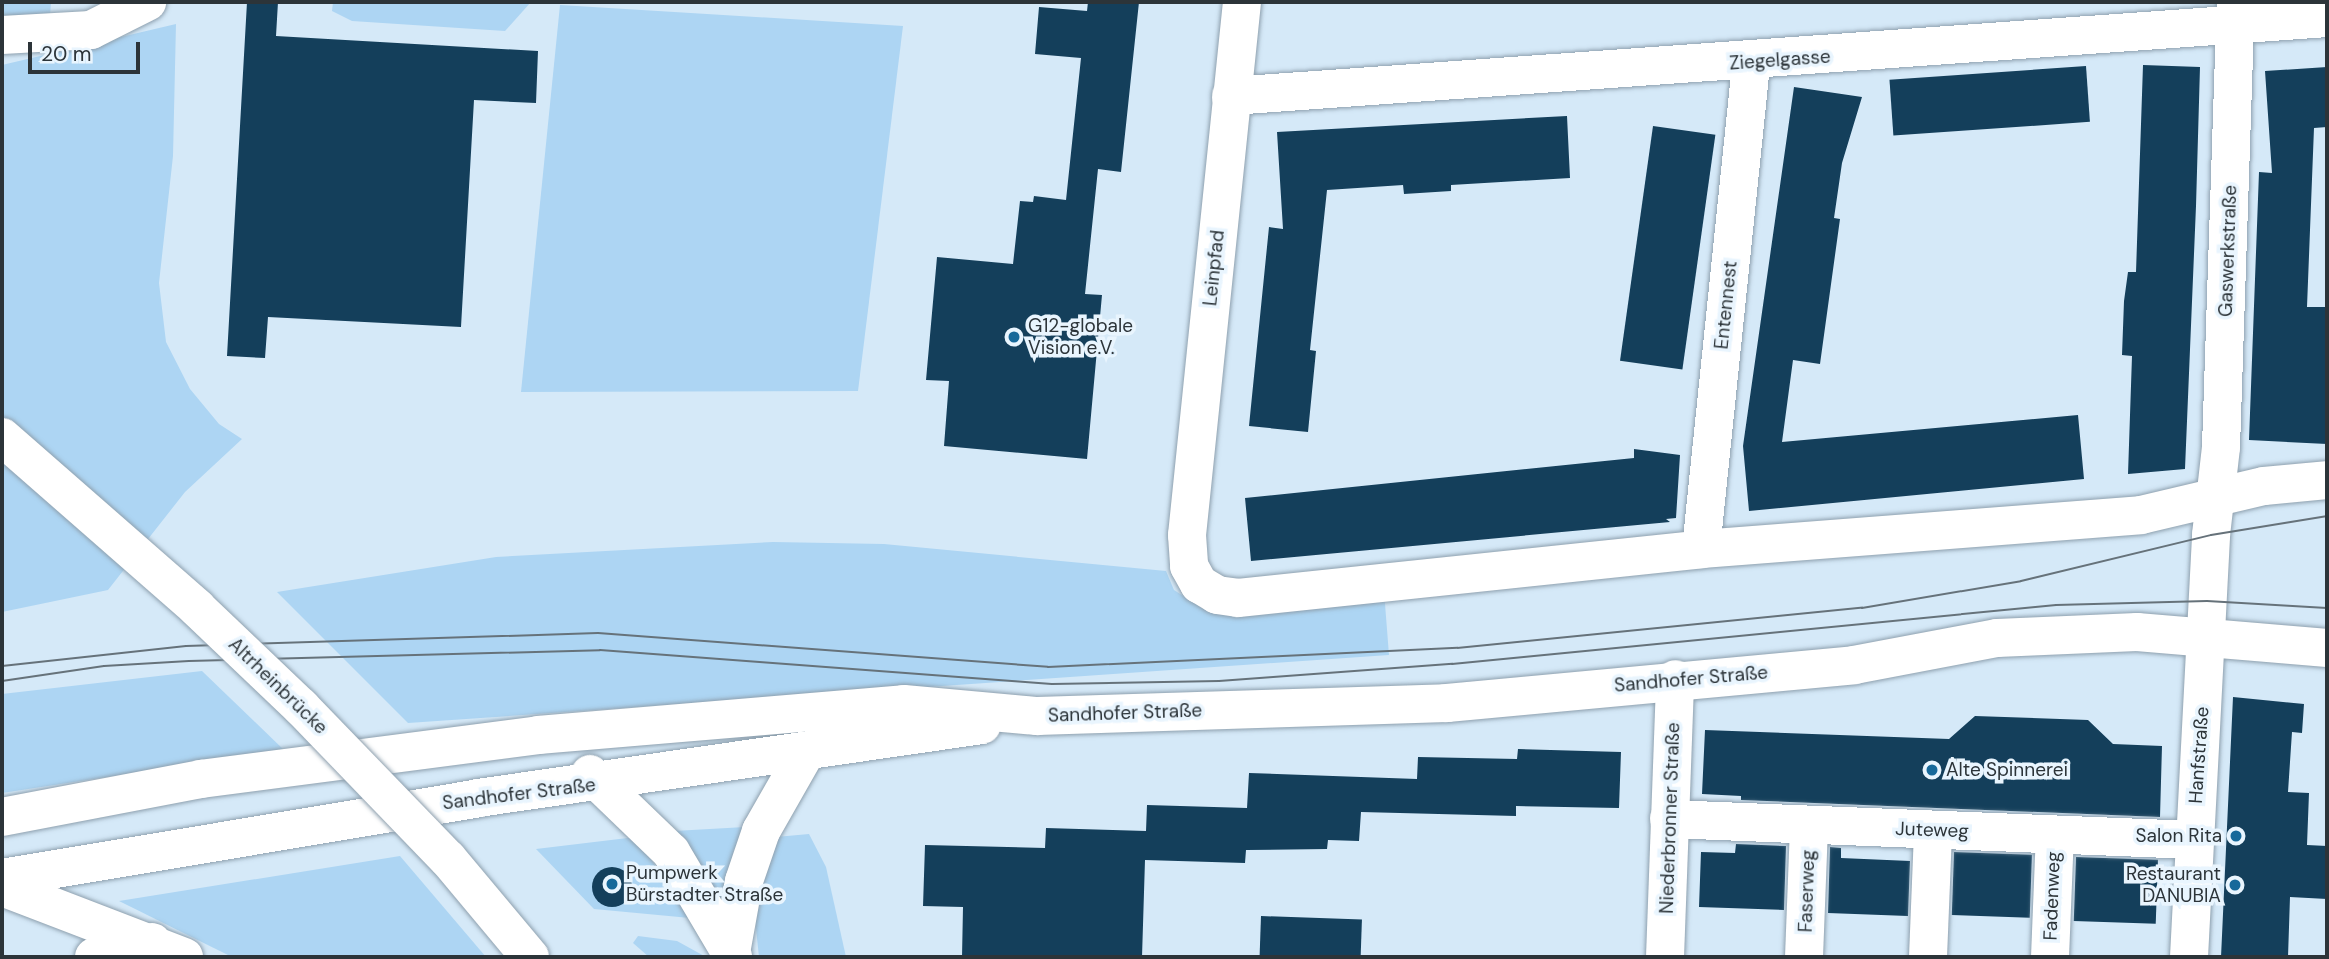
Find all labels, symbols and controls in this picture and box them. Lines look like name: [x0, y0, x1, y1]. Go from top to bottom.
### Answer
scale bar: [32, 28, 144, 72]
text: 20 m: [41, 40, 92, 68]
street label: Ziegelgasse: [1729, 45, 1831, 75]
street label: Gaswerkstraße: [2214, 185, 2242, 317]
street label: Leinpfad: [1199, 229, 1229, 307]
street label: Entennest: [1710, 260, 1742, 350]
place label: G12-globale Vision e.V.: [1028, 315, 1133, 359]
marker: G12-globale Vision e.V.: [1006, 329, 1022, 345]
street label: Altrheinbrücke: [224, 633, 332, 739]
street label: Sandhofer Straße: [1613, 661, 1769, 697]
street label: Sandhofer Straße: [1048, 699, 1202, 727]
street label: Hanfstraße: [2184, 706, 2214, 804]
street label: Niederbronner Straße: [1655, 722, 1685, 914]
place label: Alte Spinnerei: [1946, 759, 2068, 781]
marker: Alte Spinnerei: [1924, 762, 1940, 778]
street label: Sandhofer Straße: [441, 773, 597, 815]
street label: Juteweg: [1895, 817, 1969, 843]
place label: Salon Rita: [2136, 825, 2222, 847]
marker: Salon Rita: [2228, 828, 2244, 844]
street label: Faserweg: [1794, 849, 1820, 933]
street label: Fadenweg: [2039, 851, 2065, 941]
place label: Pumpwerk Bürstadter Straße: [626, 862, 783, 906]
place label: Restaurant DANUBIA: [2126, 863, 2221, 907]
marker: Pumpwerk Bürstadter Straße: [604, 876, 620, 892]
marker: Restaurant DANUBIA: [2227, 877, 2243, 893]

